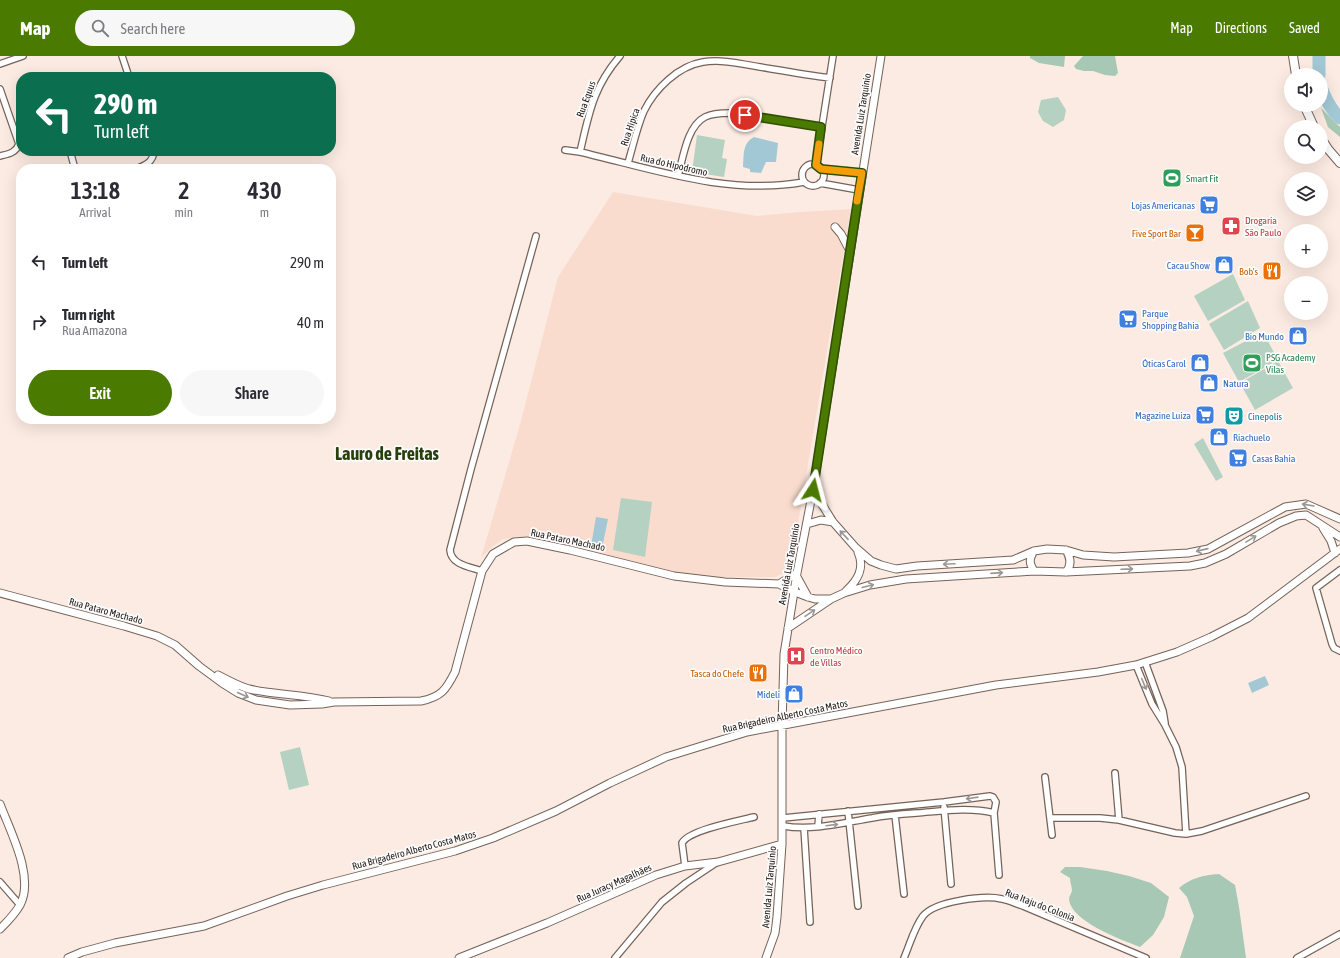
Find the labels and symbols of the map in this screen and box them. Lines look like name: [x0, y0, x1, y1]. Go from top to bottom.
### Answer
street label: Avenida Luiz Tarquínio: [849, 72, 873, 156]
street label: Rua Equus: [574, 79, 598, 119]
pin: [728, 98, 762, 132]
street label: Rua Hipica: [618, 106, 642, 147]
street label: Rua do Hipodromo: [639, 152, 709, 178]
sports icon: Smart Fit: [1161, 167, 1183, 189]
place label: Smart Fit: [1186, 173, 1218, 184]
supermarket icon: Lojas Americanas: [1198, 194, 1220, 216]
place label: Lojas Americanas: [1131, 200, 1195, 211]
pharmacy icon: Drogaria São Paulo: [1220, 215, 1242, 237]
place label: Drogaria São Paulo: [1245, 215, 1282, 238]
bar icon: Five Sport Bar: [1184, 222, 1206, 244]
place label: Five Sport Bar: [1132, 228, 1182, 239]
shop icon: Cacau Show: [1213, 254, 1235, 276]
place label: Cacau Show: [1167, 260, 1210, 271]
restaurant icon: Bob's: [1261, 260, 1283, 282]
place label: Bob's: [1239, 266, 1258, 277]
supermarket icon: Parque Shopping Bahia: [1117, 308, 1139, 330]
place label: Parque Shopping Bahia: [1142, 308, 1200, 331]
shop icon: Bio Mundo: [1287, 325, 1309, 347]
place label: Bio Mundo: [1245, 331, 1284, 342]
shop icon: Óticas Carol: [1189, 352, 1211, 374]
sports icon: PSG Academy Vilas: [1241, 352, 1263, 374]
place label: PSG Academy Vilas: [1266, 352, 1316, 375]
place label: Óticas Carol: [1142, 358, 1186, 369]
shop icon: Natura: [1198, 372, 1220, 394]
place label: Natura: [1223, 378, 1249, 389]
supermarket icon: Magazine Luiza: [1194, 404, 1216, 426]
theatre icon: Cinepolis: [1223, 405, 1245, 427]
place label: Magazine Luiza: [1135, 410, 1191, 421]
place label: Cinepolis: [1248, 411, 1283, 422]
shop icon: Riachuelo: [1208, 426, 1230, 448]
place label: Riachuelo: [1233, 432, 1270, 443]
district label: Lauro de Freitas: [335, 443, 440, 464]
supermarket icon: Casas Bahia: [1227, 447, 1249, 469]
place label: Casas Bahia: [1252, 453, 1296, 464]
position arrow: [792, 469, 834, 511]
one-way arrow: [1301, 501, 1314, 509]
street label: Avenida Luiz Tarquínio: [776, 522, 802, 606]
street label: Rua Pataro Machado: [530, 527, 606, 553]
one-way arrow: [840, 530, 849, 540]
one-way arrow: [1245, 535, 1257, 543]
one-way arrow: [1196, 547, 1209, 555]
one-way arrow: [943, 560, 956, 568]
one-way arrow: [1120, 565, 1133, 572]
one-way arrow: [990, 570, 1003, 577]
one-way arrow: [861, 582, 874, 589]
street label: Rua Pataro Machado: [68, 596, 144, 626]
one-way arrow: [804, 609, 815, 617]
hospital icon: Centro Médico de Villas: [785, 645, 807, 667]
place label: Centro Médico de Villas: [810, 645, 863, 668]
restaurant icon: Tasca do Chefe: [747, 662, 769, 684]
place label: Tasca do Chefe: [690, 668, 744, 679]
one-way arrow: [1141, 678, 1148, 690]
shop icon: Mideli: [783, 683, 805, 705]
place label: Mideli: [757, 689, 780, 700]
one-way arrow: [236, 691, 248, 699]
street label: Rua Brigadeiro Alberto Costa Matos: [721, 697, 849, 735]
one-way arrow: [966, 794, 979, 802]
one-way arrow: [825, 821, 838, 828]
street label: Rua Brigadeiro Alberto Costa Matos: [351, 828, 478, 872]
street label: Avenida Luiz Tarquínio: [760, 845, 778, 929]
street label: Rua Juracy Magalhães: [575, 861, 654, 904]
street label: Rua Itaju do Colonia: [1004, 887, 1077, 923]

